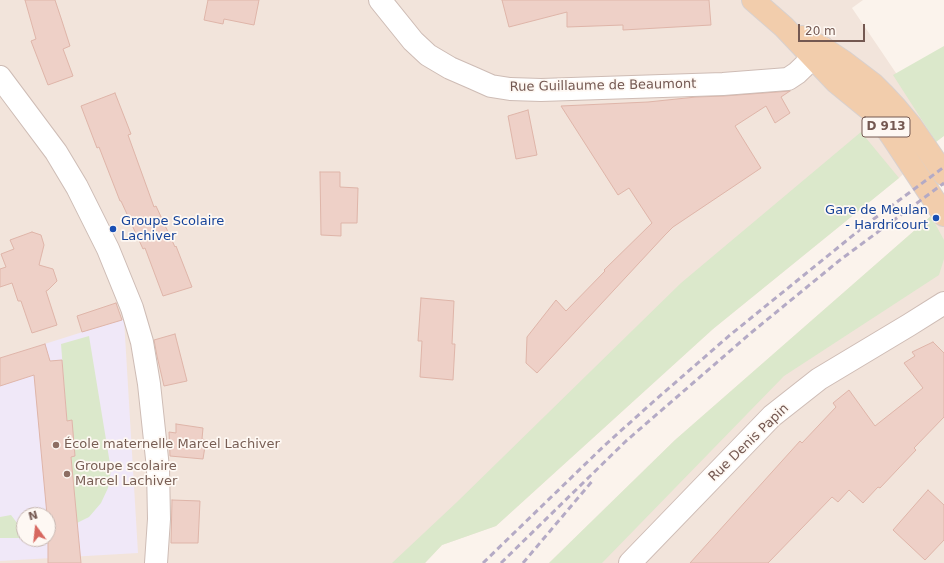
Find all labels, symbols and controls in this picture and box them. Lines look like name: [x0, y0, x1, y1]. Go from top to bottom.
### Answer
scale bar: [800, 16, 867, 42]
text: 20 m: [805, 24, 836, 38]
street label: Rue Guillaume de Beaumont: [510, 77, 696, 95]
road number: D 913: [862, 117, 910, 137]
place label: Gare de Meulan - Hardricourt: [825, 203, 928, 234]
marker: Gare de Meulan - Hardricourt: [931, 213, 941, 223]
place label: Groupe Scolaire Lachiver: [121, 214, 224, 245]
marker: Groupe Scolaire Lachiver: [108, 224, 118, 234]
street label: Rue Denis Papin: [706, 401, 792, 485]
place label: École maternelle Marcel Lachiver: [64, 437, 280, 453]
marker: École maternelle Marcel Lachiver: [51, 440, 61, 450]
place label: Groupe scolaire Marcel Lachiver: [75, 459, 177, 490]
marker: Groupe scolaire Marcel Lachiver: [62, 469, 72, 479]
north arrow: [16, 507, 56, 547]
text: N: [27, 508, 39, 523]

